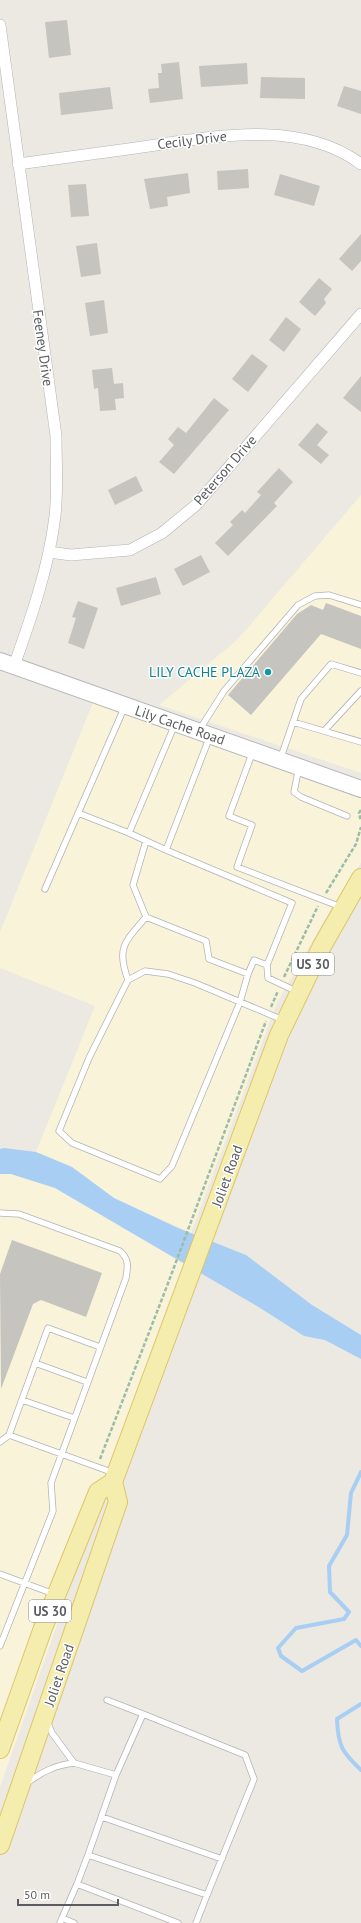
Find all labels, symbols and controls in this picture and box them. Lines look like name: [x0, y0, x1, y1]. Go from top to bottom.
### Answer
street label: Cecily Drive: [156, 127, 228, 153]
street label: Feeney Drive: [29, 309, 57, 387]
street label: Peterson Drive: [190, 431, 260, 509]
place label: LILY CACHE PLAZA: [149, 663, 261, 681]
marker: LILY CACHE PLAZA: [263, 667, 273, 677]
street label: Lily Cache Road: [133, 701, 227, 749]
road number: US 30: [292, 953, 334, 975]
street label: Joliet Road: [207, 1143, 247, 1210]
road number: US 30: [29, 1600, 71, 1622]
street label: Joliet Road: [40, 1642, 78, 1709]
scale bar: [18, 1881, 118, 1907]
text: 50 m: [24, 1887, 50, 1902]

